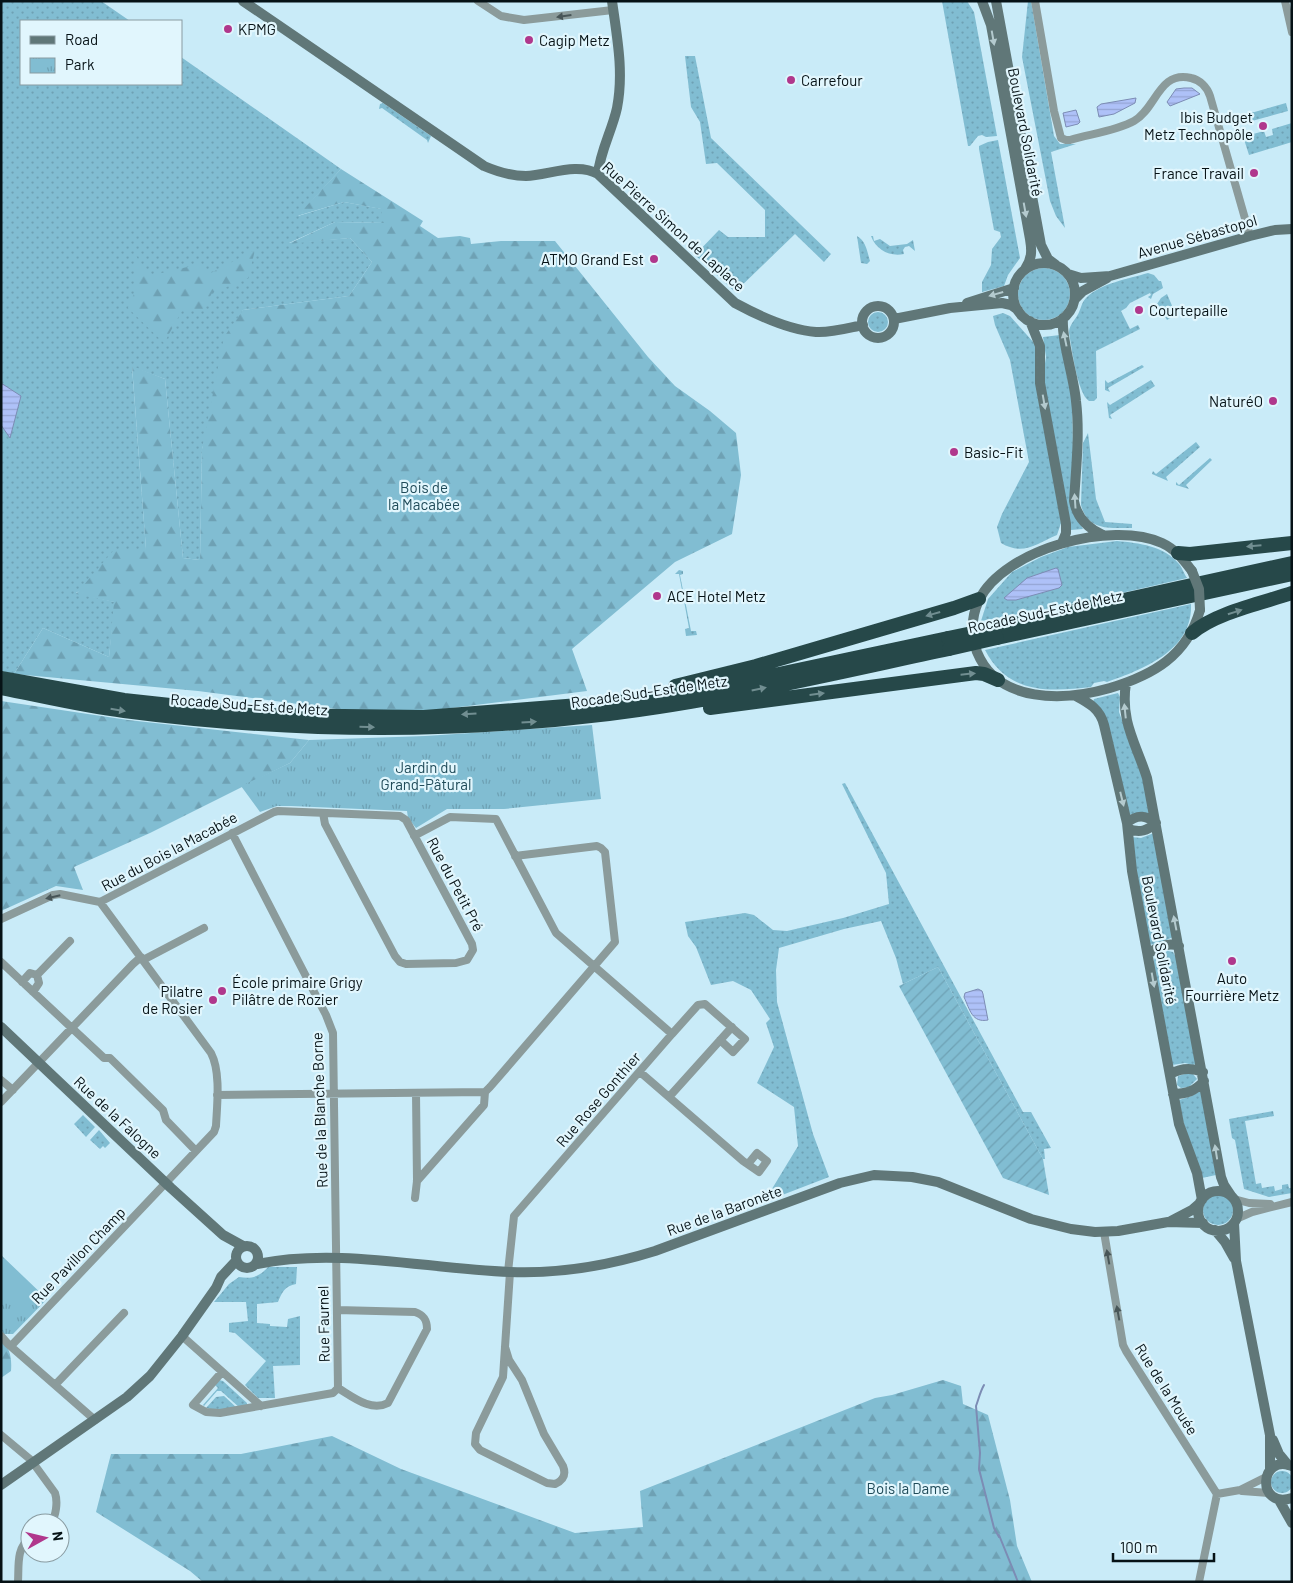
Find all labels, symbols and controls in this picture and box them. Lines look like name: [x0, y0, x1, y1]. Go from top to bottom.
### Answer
one-way arrow: [556, 12, 572, 20]
legend: [20, 20, 182, 85]
place label: KPMG: [238, 20, 276, 38]
marker: KPMG: [222, 23, 234, 35]
text: Road: [65, 30, 98, 48]
one-way arrow: [990, 30, 998, 46]
place label: Cagip Metz: [539, 31, 610, 49]
marker: Cagip Metz: [523, 34, 535, 46]
text: Park: [65, 55, 95, 73]
street label: Boulevard Solidarité: [1005, 66, 1047, 198]
place label: Carrefour: [801, 71, 863, 89]
marker: Carrefour: [785, 74, 797, 86]
place label: Ibis Budget Metz Technopôle: [1144, 108, 1253, 143]
marker: Ibis Budget Metz Technopôle: [1257, 120, 1269, 132]
street label: Rue Pierre Simon de Laplace: [599, 157, 749, 295]
place label: France Travail: [1153, 164, 1244, 182]
marker: France Travail: [1248, 167, 1260, 179]
one-way arrow: [1022, 203, 1030, 219]
street label: Avenue Sébastopol: [1135, 210, 1259, 262]
place label: ATMO Grand Est: [541, 250, 644, 268]
marker: ATMO Grand Est: [648, 253, 660, 265]
one-way arrow: [989, 290, 1004, 298]
place label: Courtepaille: [1149, 301, 1228, 319]
marker: Courtepaille: [1133, 304, 1145, 316]
one-way arrow: [1061, 332, 1069, 347]
place label: NaturéO: [1209, 392, 1263, 410]
one-way arrow: [1040, 395, 1048, 411]
marker: NaturéO: [1267, 395, 1279, 407]
place label: Basic-Fit: [964, 443, 1024, 461]
marker: Basic-Fit: [948, 446, 960, 458]
park label: Bois de la Macabée: [388, 478, 460, 513]
one-way arrow: [1070, 492, 1078, 508]
one-way arrow: [1246, 542, 1262, 550]
street label: Rocade Sud-Est de Metz: [966, 586, 1124, 636]
place label: ACE Hotel Metz: [667, 587, 766, 605]
marker: ACE Hotel Metz: [651, 590, 663, 602]
one-way arrow: [1228, 607, 1243, 615]
one-way arrow: [925, 611, 940, 619]
one-way arrow: [960, 670, 976, 678]
street label: Rocade Sud-Est de Metz: [570, 671, 729, 711]
one-way arrow: [752, 685, 768, 693]
street label: Rocade Sud-Est de Metz: [170, 690, 329, 718]
one-way arrow: [809, 690, 825, 698]
one-way arrow: [1121, 703, 1129, 719]
one-way arrow: [110, 706, 126, 714]
one-way arrow: [460, 711, 476, 719]
one-way arrow: [522, 717, 538, 725]
one-way arrow: [359, 723, 375, 731]
park label: Jardin du Grand-Pâtural: [381, 758, 471, 793]
one-way arrow: [1118, 792, 1126, 807]
street label: Rue du Bois la Macabée: [98, 808, 240, 894]
street label: Rue du Petit Pré: [424, 834, 488, 934]
street label: Boulevard Solidarité: [1139, 874, 1181, 1006]
one-way arrow: [45, 893, 61, 901]
one-way arrow: [1170, 915, 1178, 931]
marker: Auto Fourrière Metz: [1226, 955, 1238, 967]
place label: Auto Fourrière Metz: [1185, 969, 1279, 1004]
one-way arrow: [1149, 972, 1157, 988]
place label: École primaire Grigy Pilâtre de Rozier: [232, 973, 363, 1008]
place label: Pilatre de Rosier: [142, 982, 204, 1017]
marker: École primaire Grigy Pilâtre de Rozier: [216, 985, 228, 997]
marker: Pilatre de Rosier: [207, 994, 219, 1006]
street label: Rue de la Blanche Borne: [307, 1032, 331, 1188]
street label: Rue Rose Gonthier: [552, 1047, 645, 1150]
street label: Rue de la Falogne: [71, 1072, 165, 1162]
one-way arrow: [1212, 1143, 1220, 1159]
street label: Rue de la Baronète: [664, 1181, 784, 1239]
street label: Rue Pavillon Champ: [27, 1203, 129, 1307]
one-way arrow: [1103, 1249, 1111, 1265]
street label: Rue Faurnel: [313, 1285, 333, 1363]
one-way arrow: [1113, 1305, 1121, 1321]
street label: Rue de la Mouée: [1132, 1340, 1202, 1438]
park label: Bois la Dame: [867, 1479, 949, 1497]
north arrow: [20, 1513, 70, 1563]
text: N: [49, 1530, 67, 1542]
scale bar: [1113, 1530, 1214, 1562]
text: 100 m: [1120, 1538, 1158, 1556]

